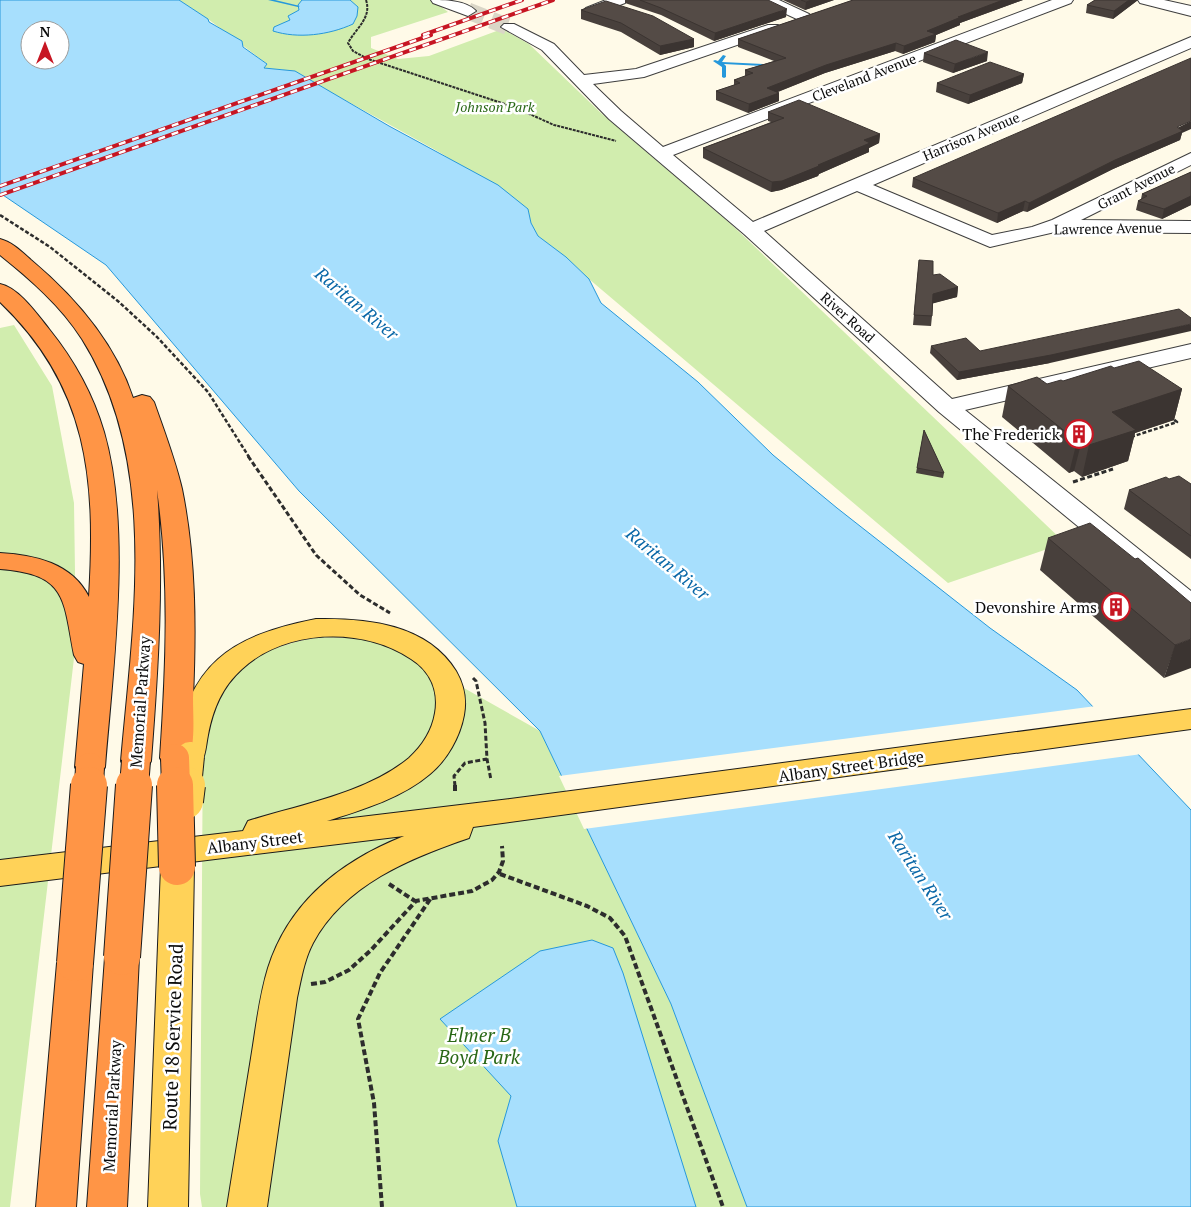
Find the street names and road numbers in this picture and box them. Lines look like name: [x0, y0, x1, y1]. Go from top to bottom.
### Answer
street label: Cleveland Avenue: [809, 48, 919, 106]
street label: Harrison Avenue: [920, 107, 1022, 165]
street label: Grant Avenue: [1094, 158, 1178, 214]
street label: Lawrence Avenue: [1054, 218, 1162, 238]
street label: River Road: [817, 288, 879, 347]
street label: Memorial Parkway: [124, 634, 156, 769]
street label: Albany Street Bridge: [777, 745, 925, 787]
street label: Albany Street: [206, 825, 304, 859]
street label: Route 18 Service Road: [156, 943, 188, 1131]
street label: Memorial Parkway: [98, 1039, 126, 1173]

